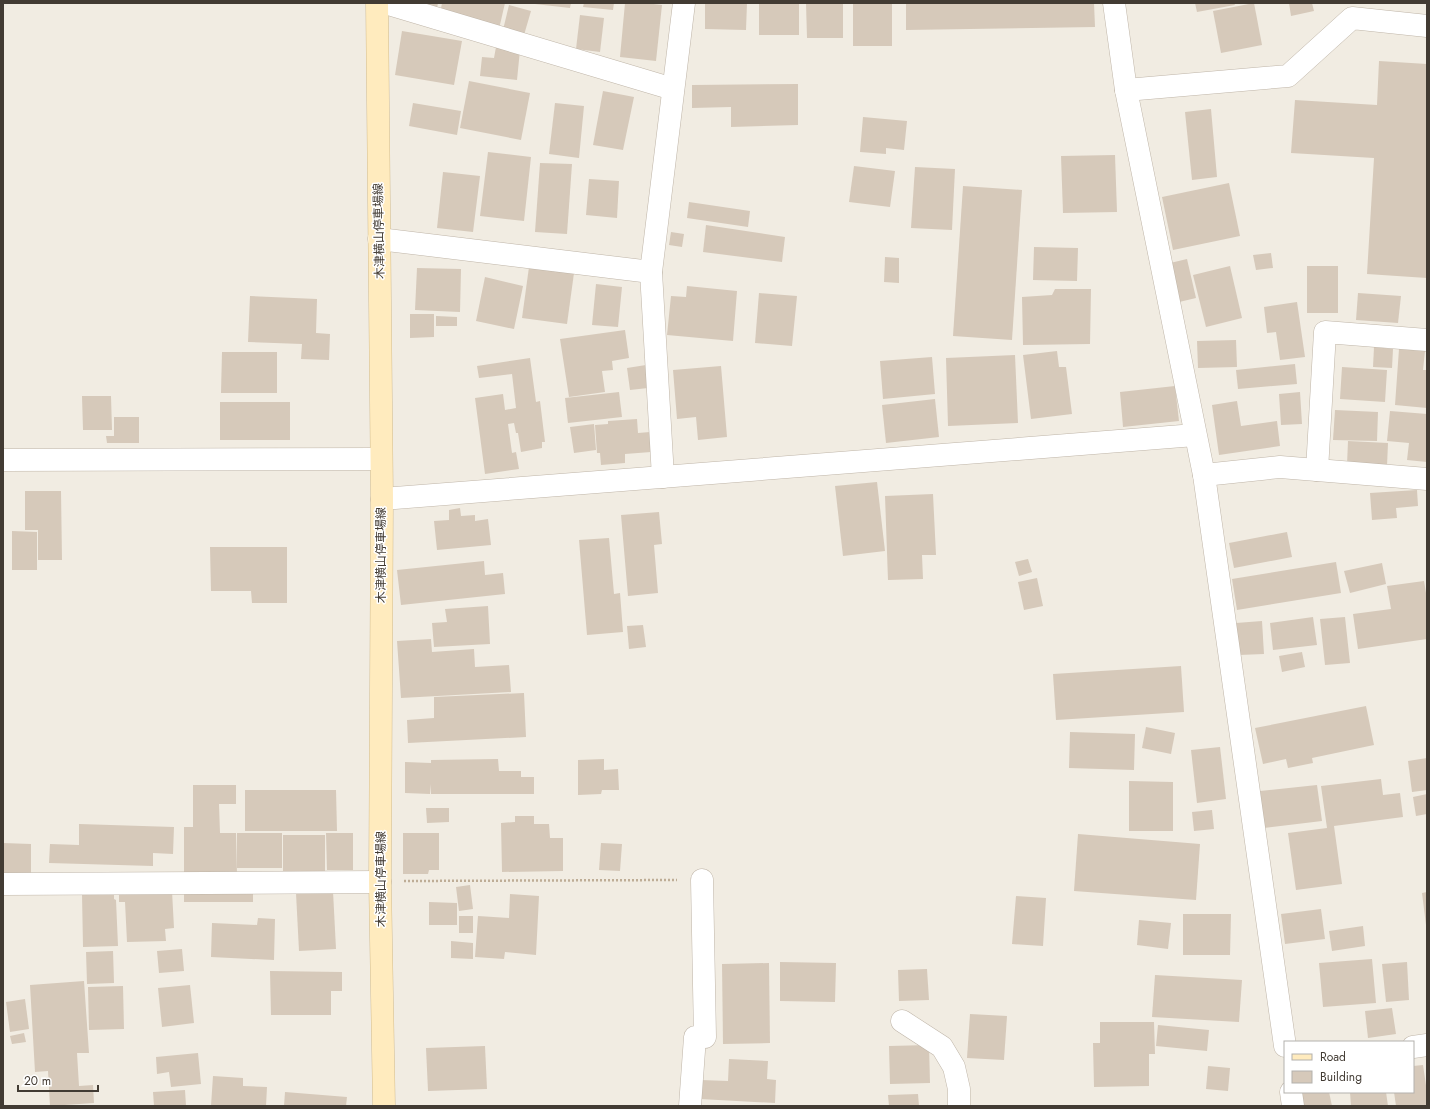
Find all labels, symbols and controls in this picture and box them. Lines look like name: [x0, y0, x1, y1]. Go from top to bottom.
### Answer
street label: 木津横山停車場線: [369, 183, 389, 279]
street label: 木津横山停車場線: [372, 507, 390, 603]
street label: 木津横山停車場線: [372, 831, 390, 927]
legend: [1284, 1041, 1414, 1093]
text: Road: [1320, 1048, 1346, 1066]
scale bar: [18, 1067, 98, 1093]
text: Building: [1320, 1068, 1362, 1086]
text: 20 m: [24, 1072, 51, 1090]

